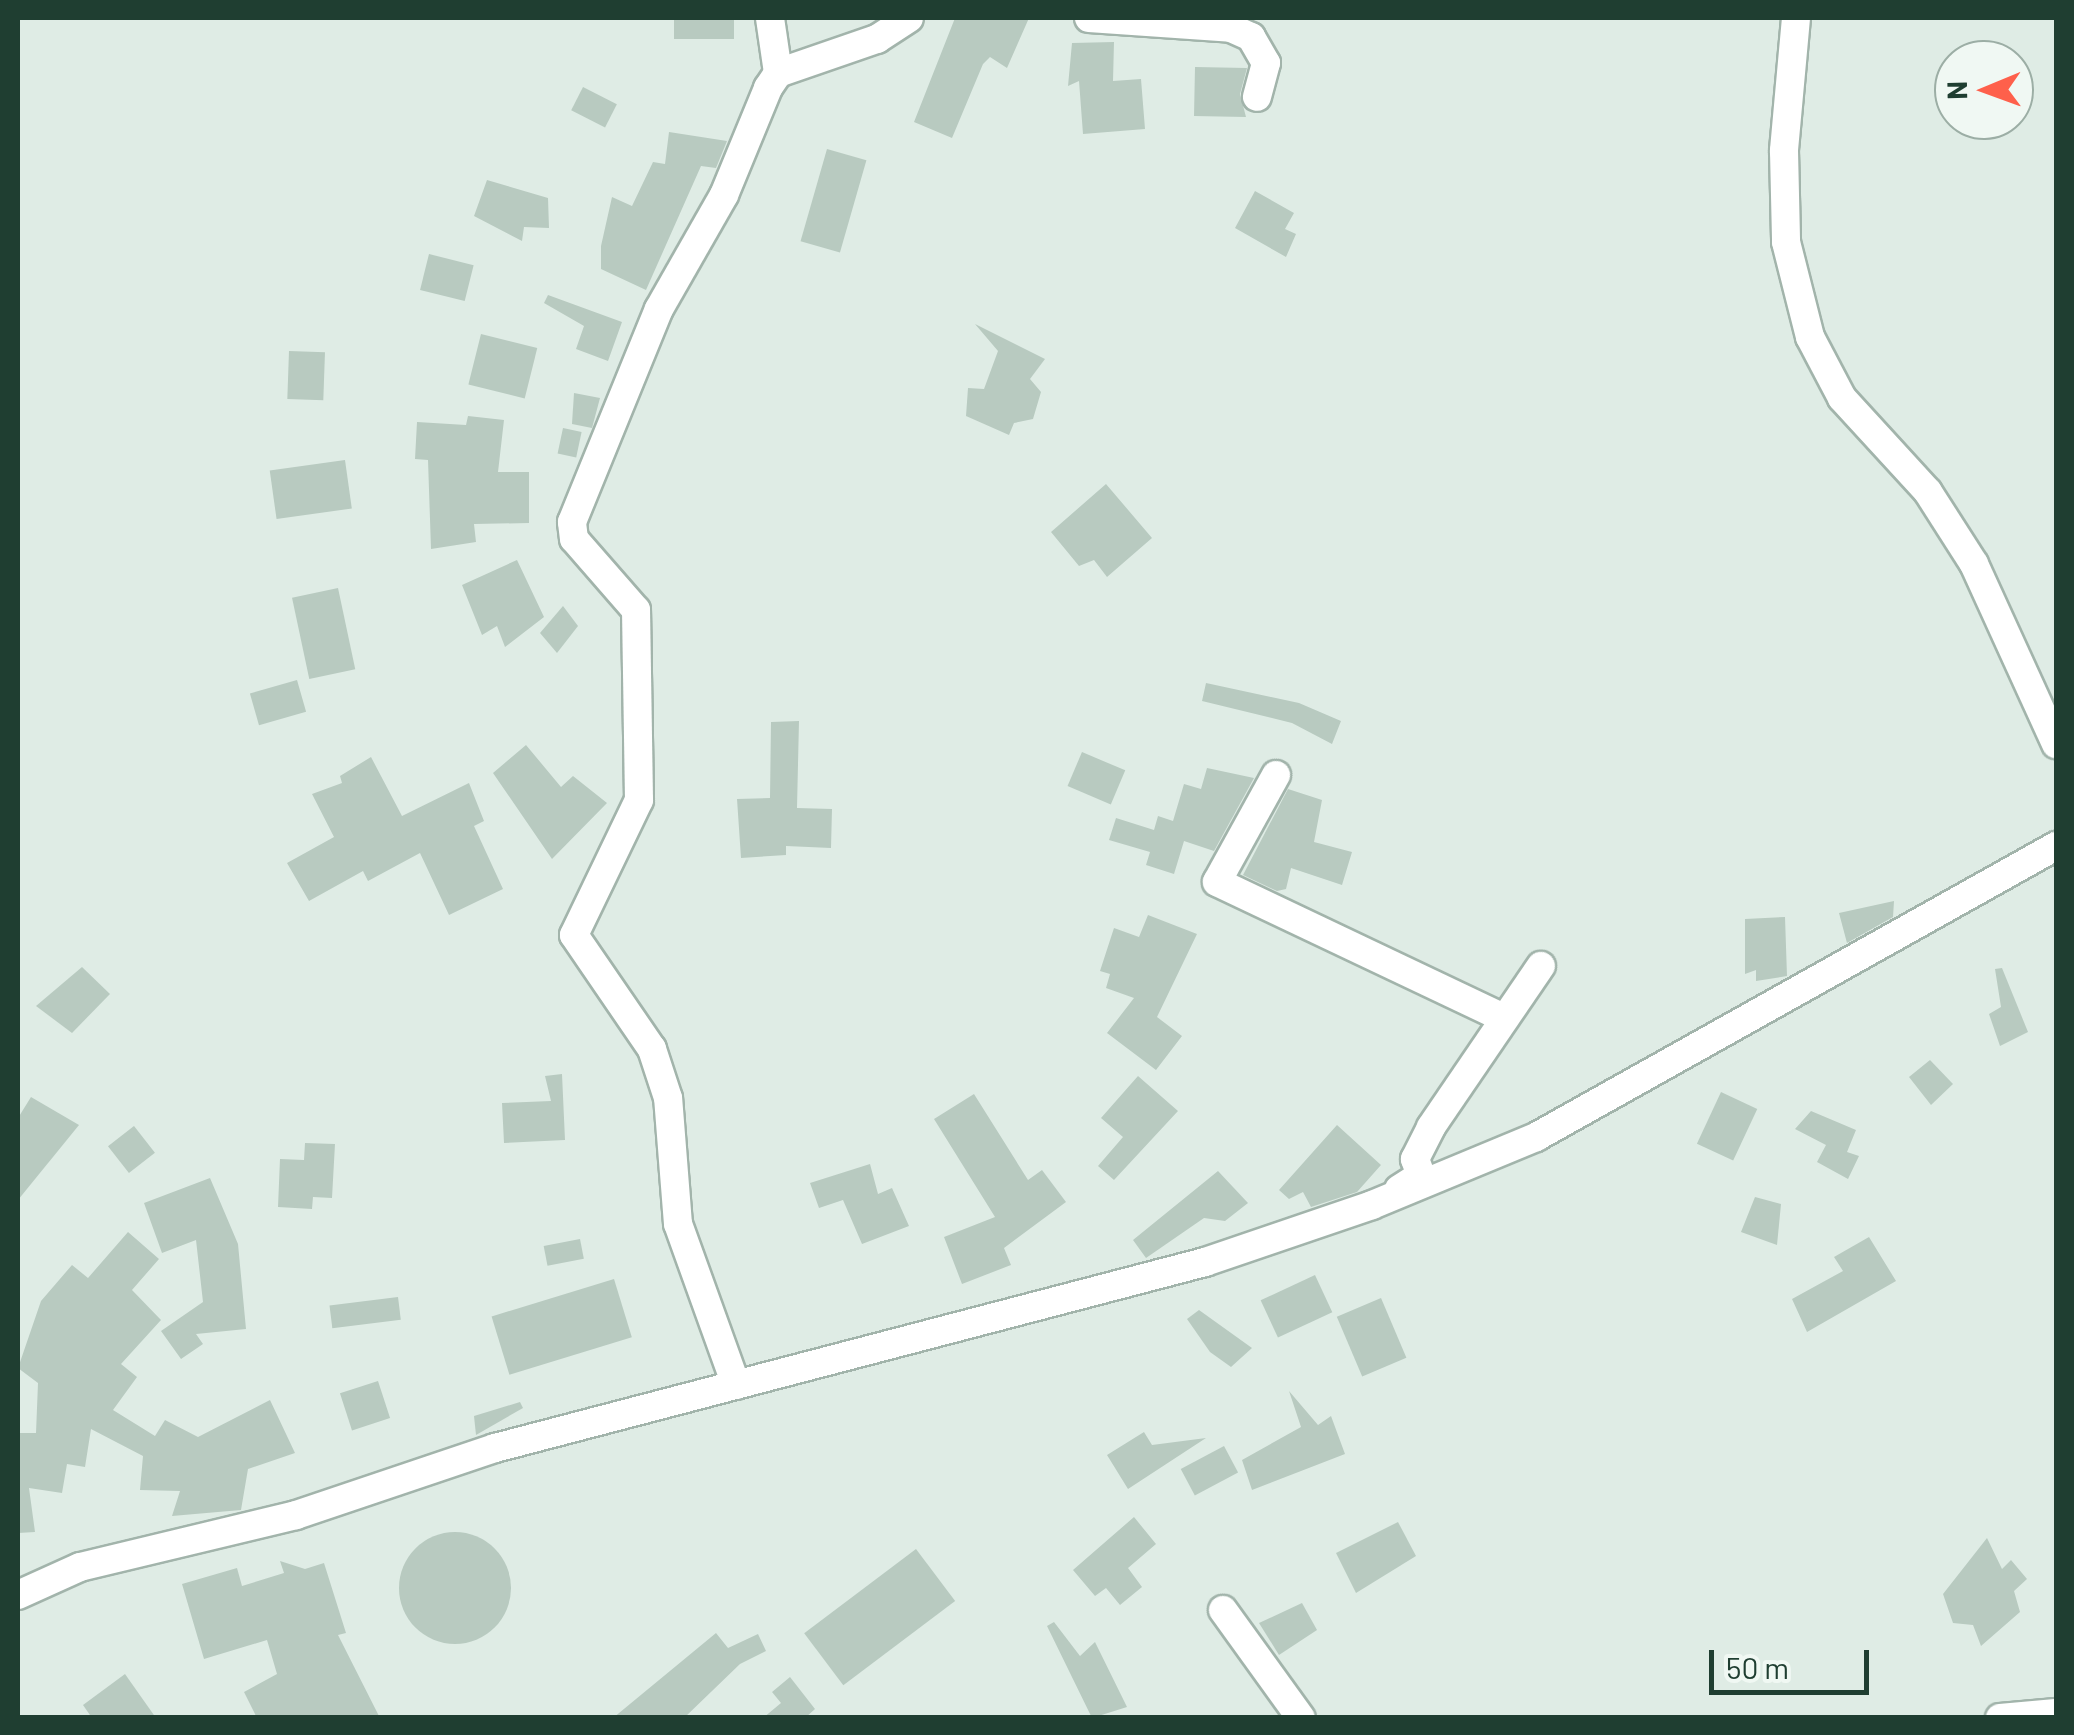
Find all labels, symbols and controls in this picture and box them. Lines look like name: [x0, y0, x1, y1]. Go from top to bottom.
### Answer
north arrow: [1934, 40, 2034, 140]
text: N: [1939, 81, 1973, 100]
scale bar: [1714, 1630, 1874, 1692]
text: 50 m: [1726, 1649, 1789, 1685]

